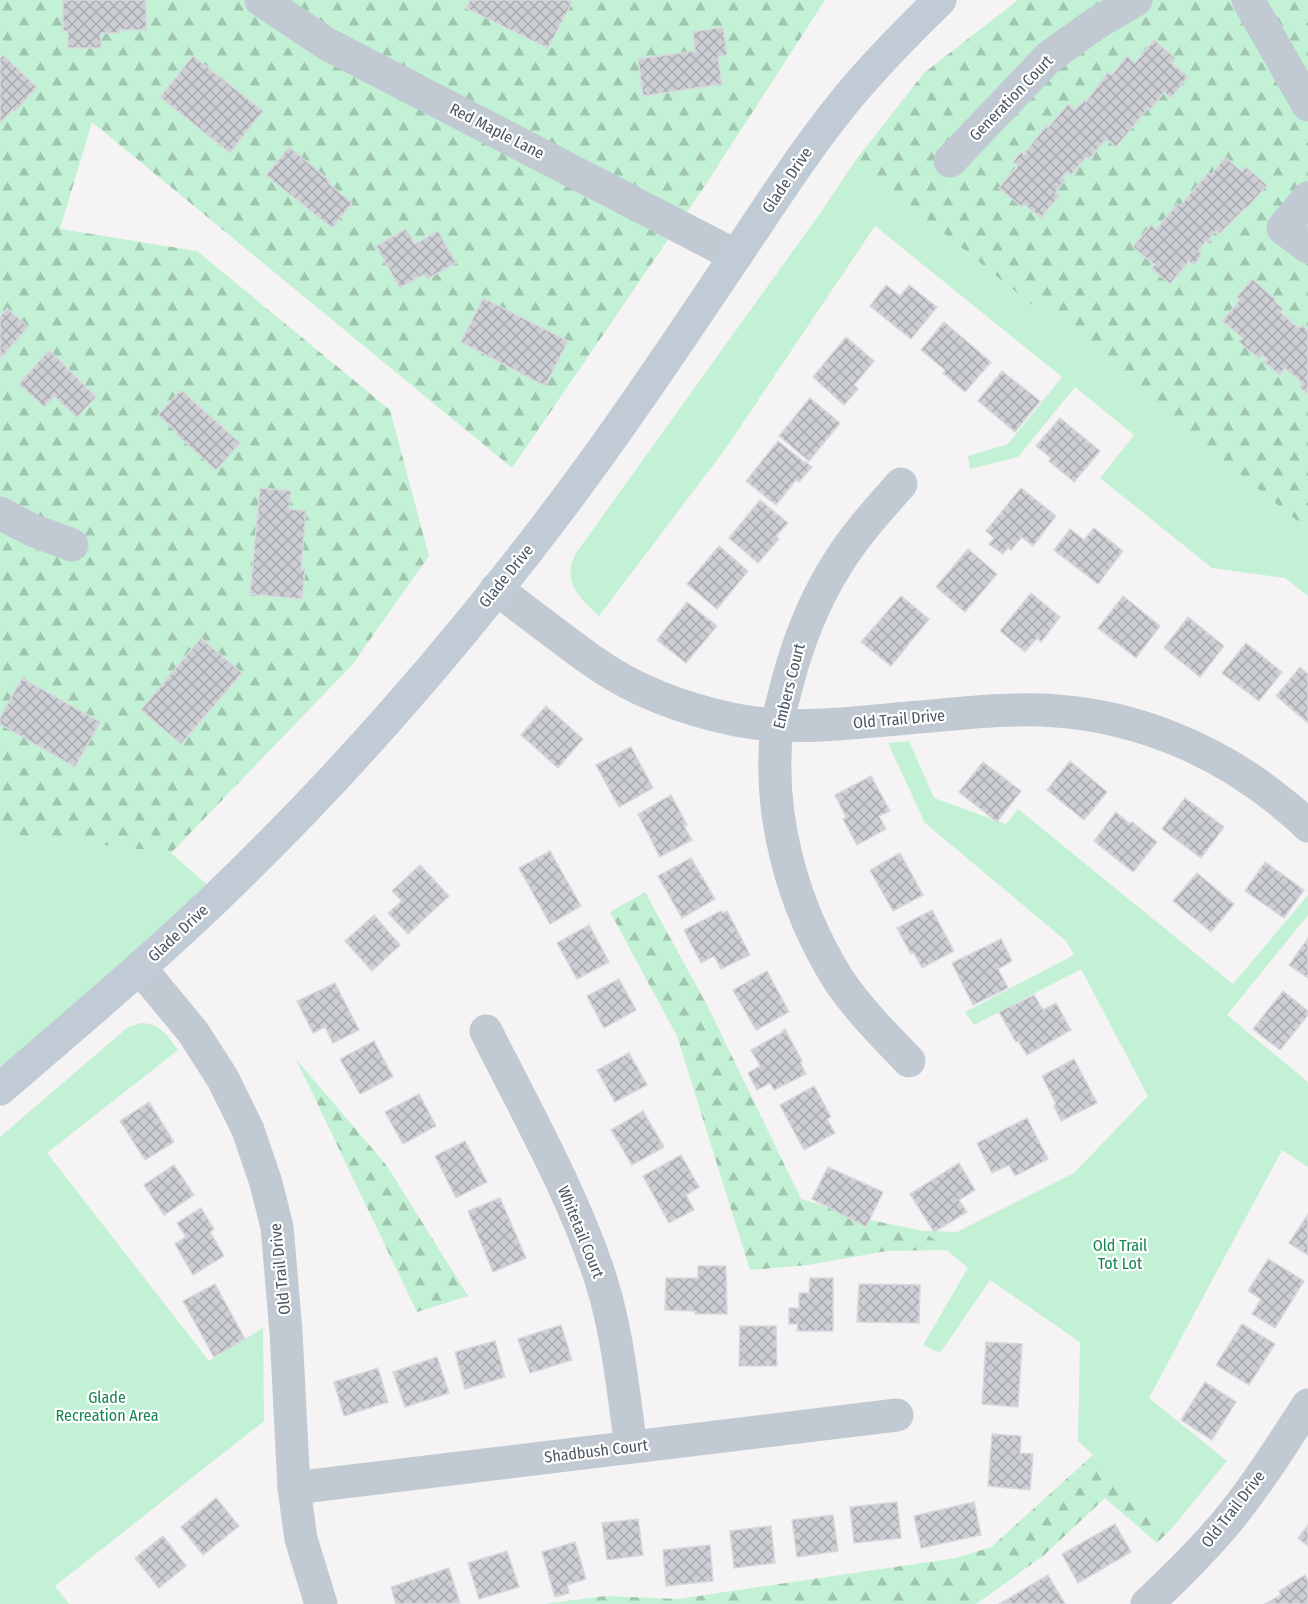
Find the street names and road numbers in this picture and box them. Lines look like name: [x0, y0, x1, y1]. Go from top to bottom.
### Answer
street label: Generation Court: [965, 51, 1057, 145]
street label: Red Maple Lane: [447, 99, 547, 163]
street label: Glade Drive: [758, 143, 816, 217]
street label: Glade Drive: [475, 541, 537, 611]
street label: Embers Court: [769, 641, 809, 731]
street label: Old Trail Drive: [852, 706, 946, 732]
street label: Glade Drive: [144, 900, 212, 966]
street label: Whitetail Court: [554, 1183, 608, 1282]
street label: Old Trail Drive: [266, 1222, 294, 1316]
street label: Shadbush Court: [543, 1435, 650, 1467]
street label: Old Trail Drive: [1197, 1467, 1269, 1551]

